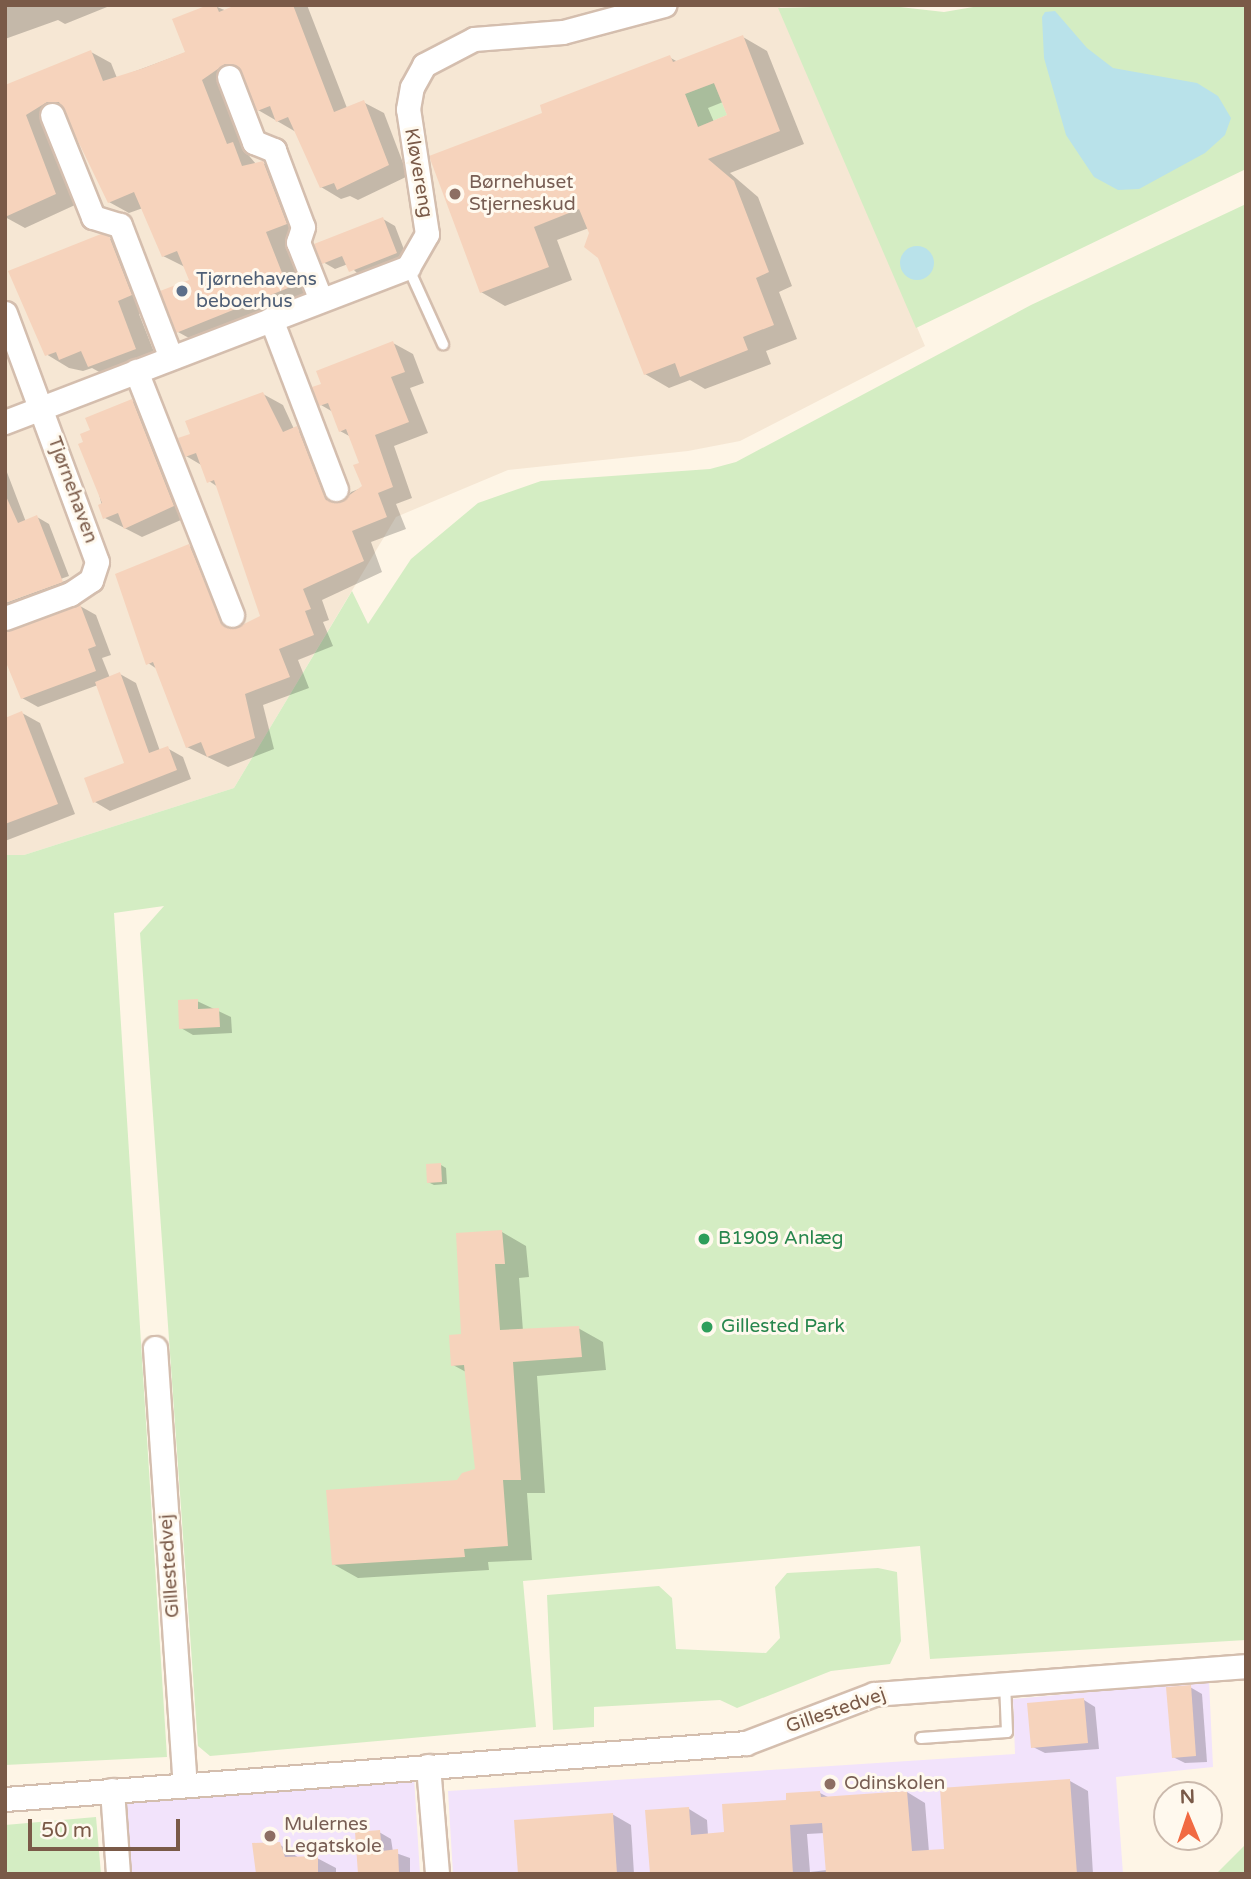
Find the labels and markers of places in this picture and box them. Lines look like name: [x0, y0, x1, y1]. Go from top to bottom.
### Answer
place label: Børnehuset Stjerneskud: [469, 172, 576, 216]
marker: Børnehuset Stjerneskud: [447, 186, 463, 202]
place label: Tjørnehavens beboerhus: [196, 269, 317, 313]
marker: Tjørnehavens beboerhus: [174, 283, 190, 299]
place label: B1909 Anlæg: [718, 1228, 843, 1250]
marker: B1909 Anlæg: [696, 1231, 712, 1247]
place label: Gillested Park: [721, 1316, 845, 1338]
marker: Gillested Park: [699, 1319, 715, 1335]
place label: Odinskolen: [844, 1773, 945, 1795]
marker: Odinskolen: [822, 1776, 838, 1792]
place label: Mulernes Legatskole: [284, 1814, 382, 1858]
marker: Mulernes Legatskole: [262, 1828, 278, 1844]

